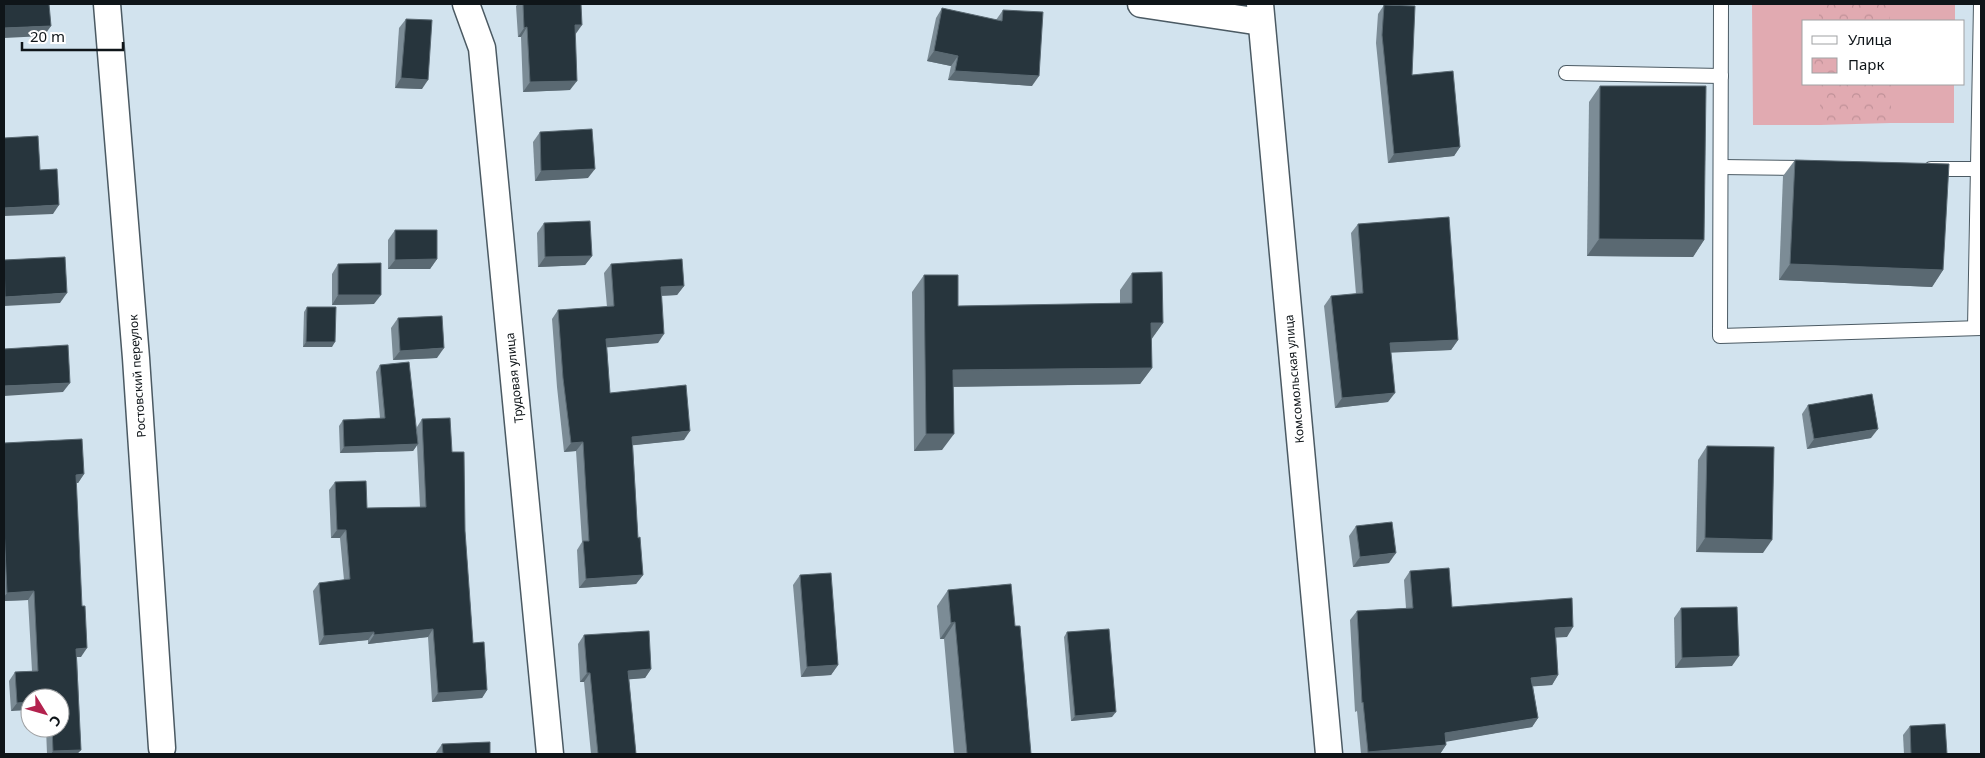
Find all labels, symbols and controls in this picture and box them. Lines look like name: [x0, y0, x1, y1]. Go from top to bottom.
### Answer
scale bar: [22, 20, 124, 52]
legend: [1802, 20, 1965, 85]
text: 20 m: [30, 26, 65, 46]
text: Улица: [1848, 29, 1892, 49]
text: Парк: [1848, 54, 1884, 74]
street label: Ростовский переулок: [124, 313, 150, 438]
street label: Комсомольская улица: [1280, 314, 1308, 444]
street label: Трудовая улица: [501, 332, 527, 424]
north arrow: [20, 688, 70, 738]
text: С: [45, 712, 66, 730]

